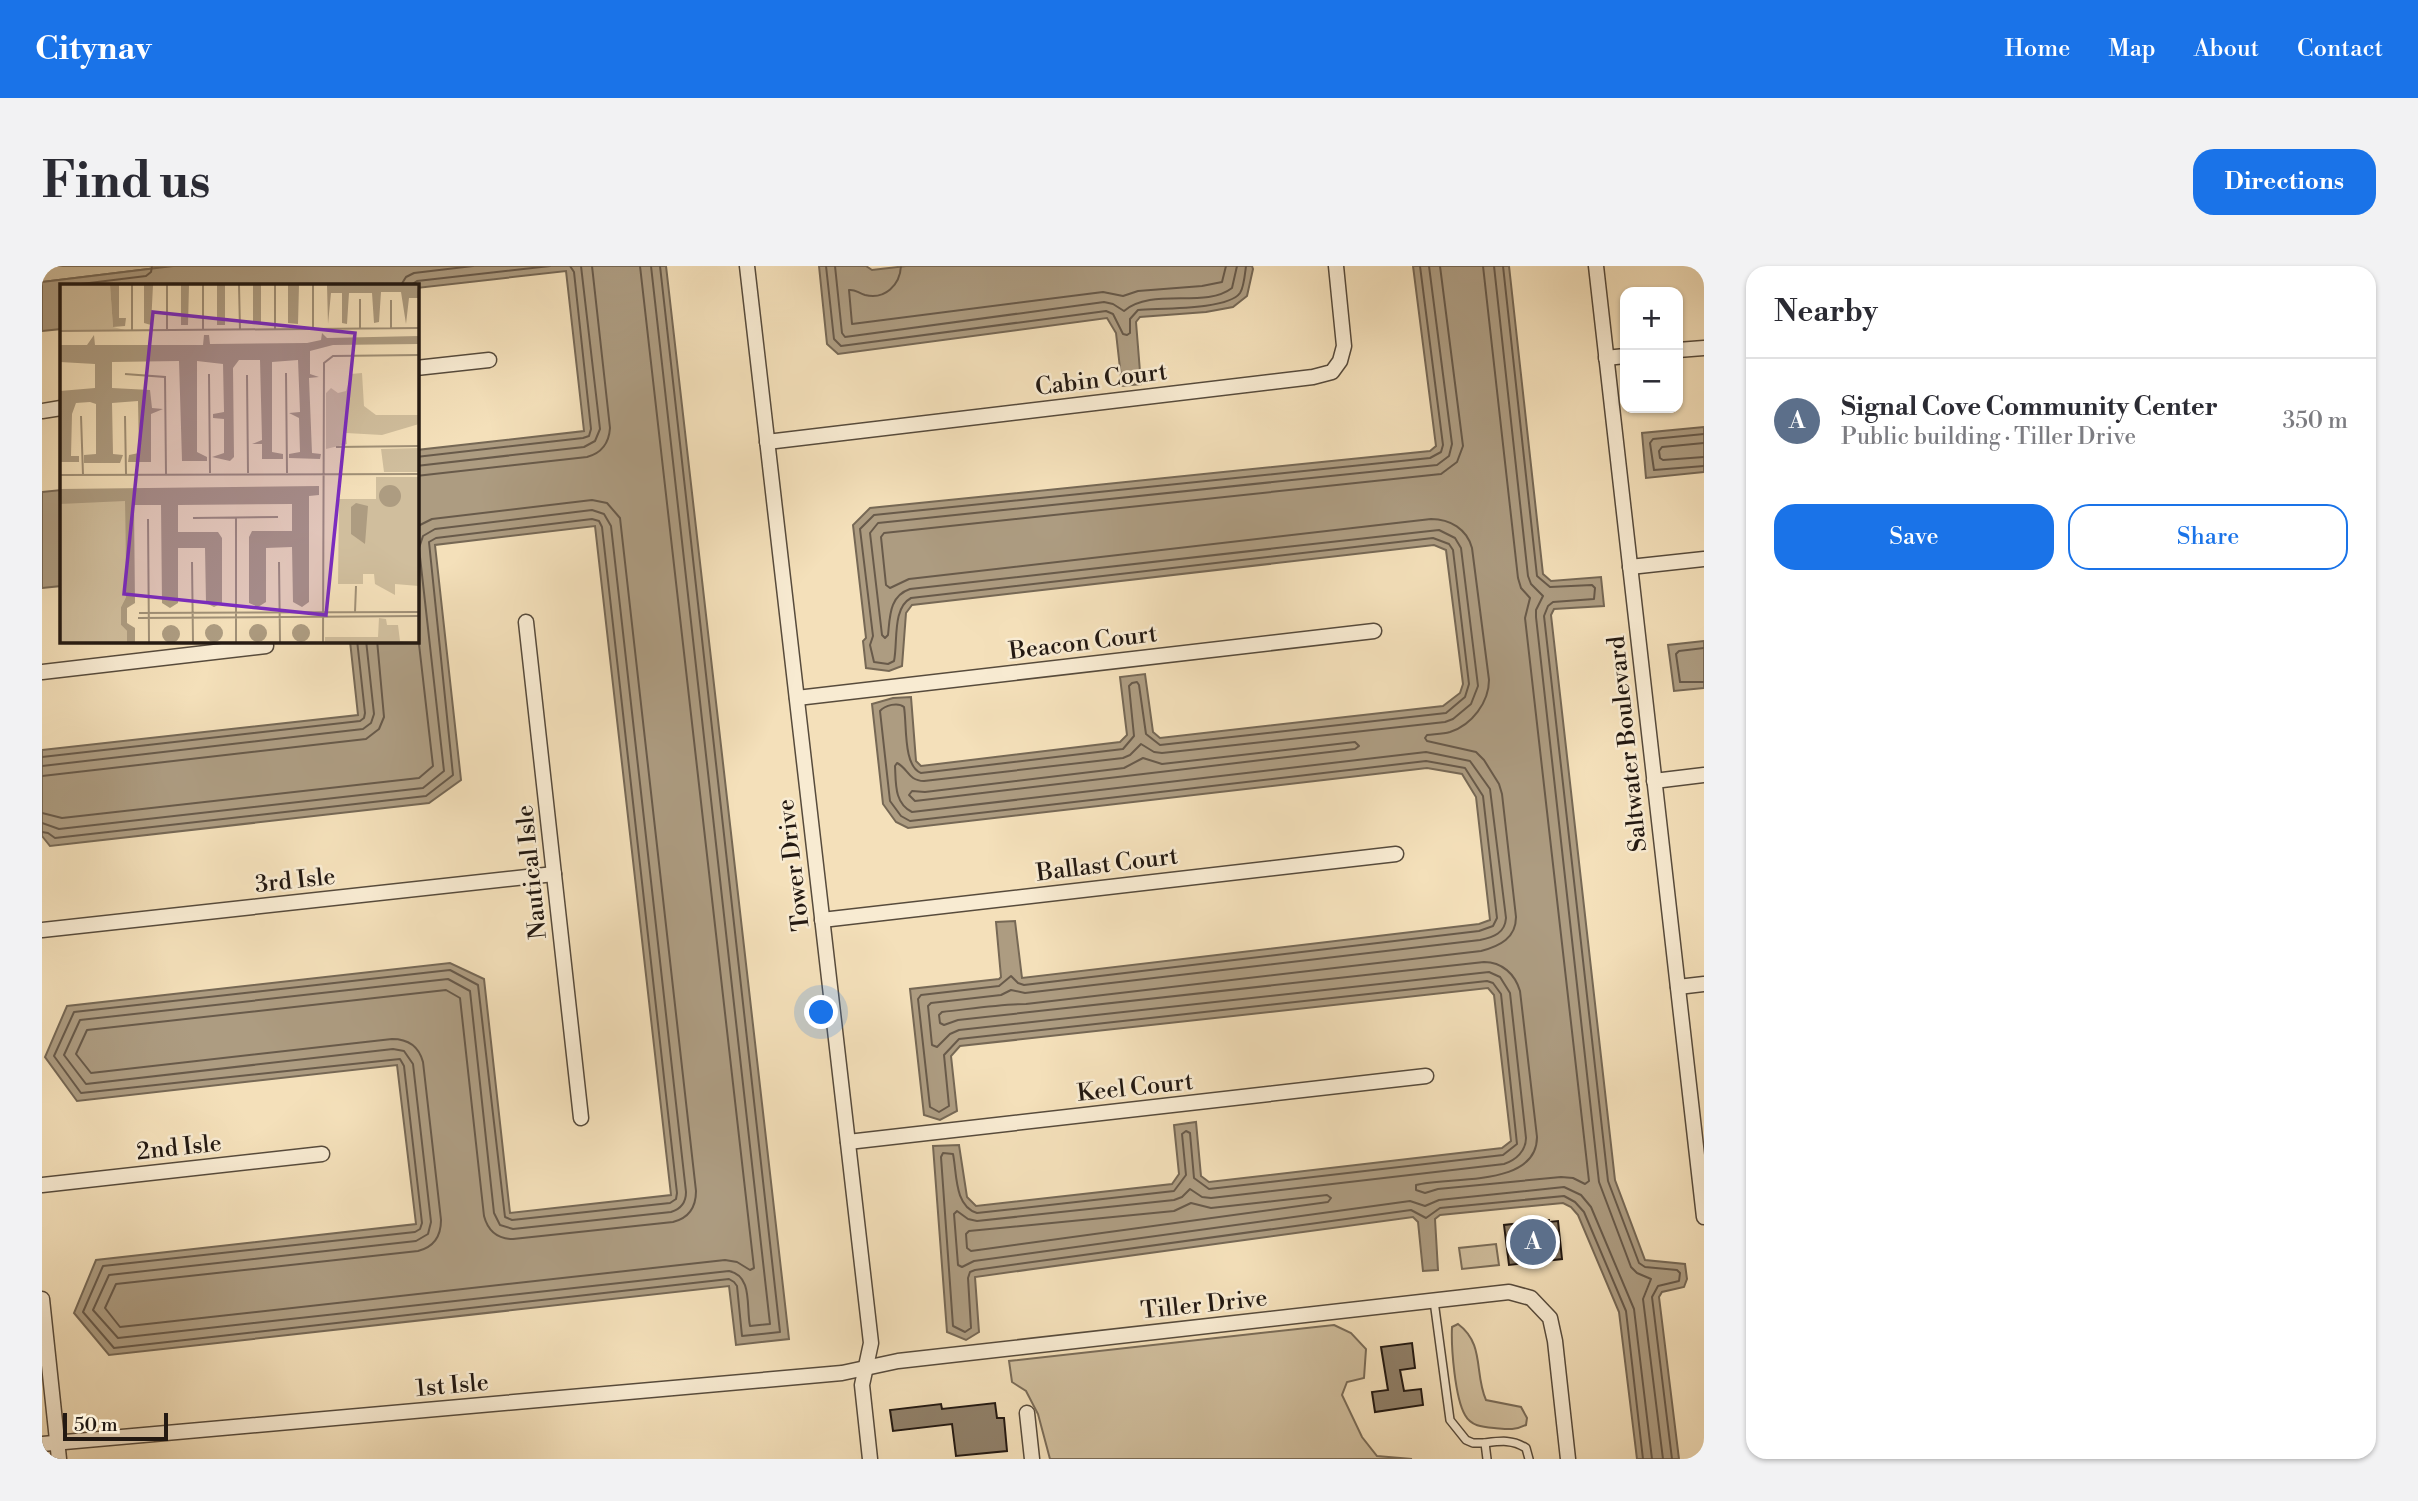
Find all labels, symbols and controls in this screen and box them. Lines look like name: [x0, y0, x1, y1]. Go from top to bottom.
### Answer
text: Citynav: [35, 29, 152, 70]
text: Home: [2005, 34, 2070, 64]
text: Map: [2108, 34, 2156, 64]
text: About: [2194, 34, 2259, 64]
text: Contact: [2297, 34, 2383, 64]
button: Directions: [2193, 149, 2376, 215]
text: Find us: [42, 152, 211, 213]
inset map: [60, 284, 418, 642]
map controls: [1620, 287, 1683, 413]
button: +: [1620, 287, 1683, 350]
text: Nearby: [1774, 293, 1878, 331]
button: −: [1620, 350, 1683, 413]
street label: Cabin Court: [1033, 357, 1169, 403]
text: Signal Cove Community Center: [1841, 391, 2218, 423]
text: A: [1789, 407, 1805, 435]
text: 350 m: [2282, 407, 2348, 435]
text: Public building · Tiller Drive: [1841, 423, 2136, 451]
button: Save: [1774, 504, 2054, 570]
button: Share: [2068, 504, 2348, 570]
street label: Beacon Court: [1006, 619, 1159, 667]
street label: Saltwater Boulevard: [1602, 634, 1654, 853]
street label: Tower Drive: [771, 797, 817, 933]
street label: Nautical Isle: [510, 803, 554, 941]
street label: Ballast Court: [1033, 841, 1180, 889]
street label: 3rd Isle: [253, 862, 337, 900]
your location: [804, 995, 838, 1029]
street label: Keel Court: [1075, 1067, 1195, 1109]
street label: 2nd Isle: [135, 1129, 223, 1167]
pin: A: [1510, 1216, 1556, 1268]
street label: Tiller Drive: [1139, 1283, 1269, 1327]
street label: 1st Isle: [414, 1368, 490, 1404]
scale bar: [63, 1410, 168, 1442]
text: 50 m: [74, 1413, 118, 1437]

